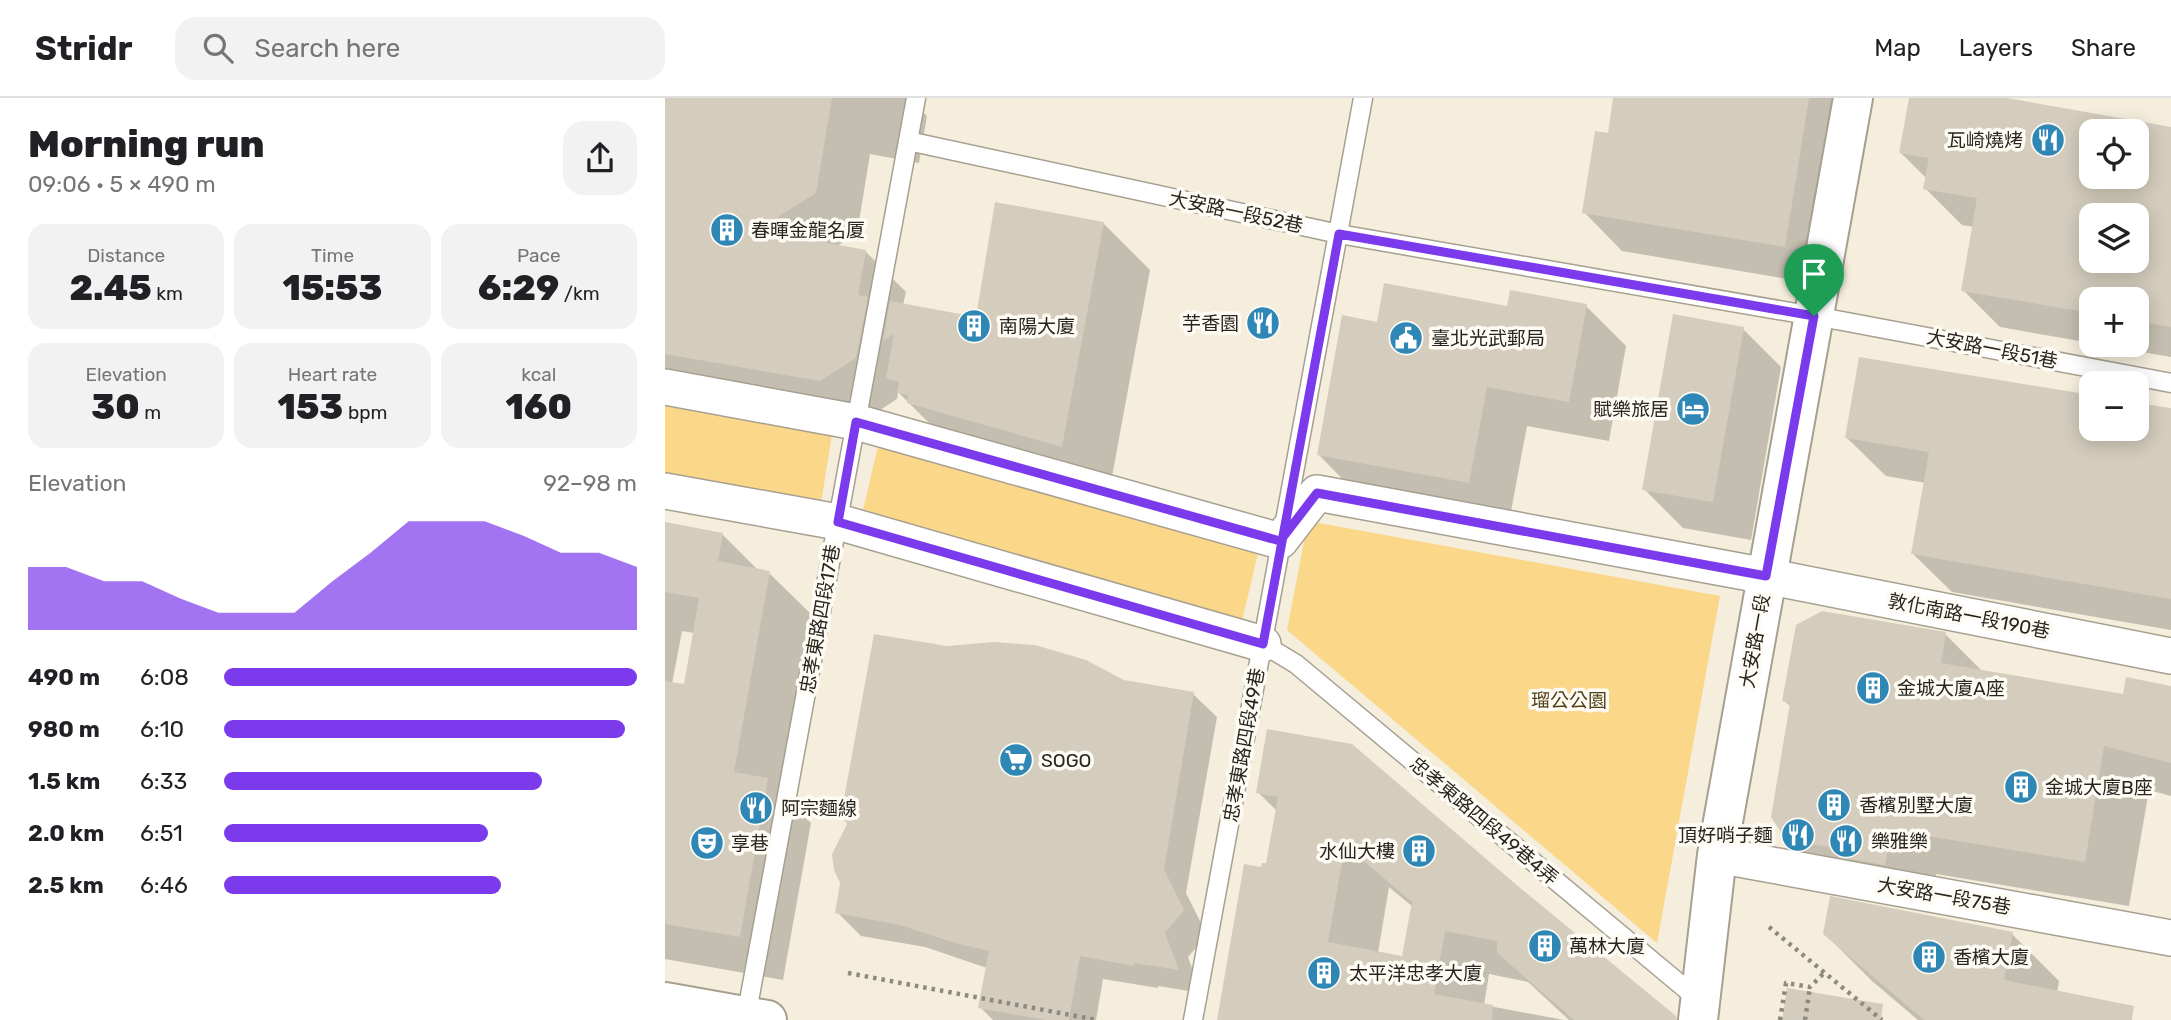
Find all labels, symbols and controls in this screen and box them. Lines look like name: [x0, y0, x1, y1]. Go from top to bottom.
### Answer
search box: [175, 17, 665, 80]
text: Stridr: [35, 29, 133, 68]
icon: search: [199, 29, 237, 67]
text: Search here: [255, 33, 400, 64]
text: Map: [1874, 34, 1921, 62]
text: Layers: [1959, 34, 2033, 62]
text: Share: [2071, 34, 2136, 62]
map controls: [2079, 119, 2149, 441]
button: locate: [2079, 119, 2149, 189]
text: Morning run: [28, 121, 265, 167]
button: share: [563, 121, 637, 195]
restaurant icon: 瓦崎燒烤: [2029, 121, 2067, 159]
place label: 瓦崎燒烤: [1947, 129, 2023, 152]
text: 09:06 · 5 × 490 m: [28, 170, 216, 198]
street label: 大安路一段52巷: [1167, 187, 1305, 237]
button: layers: [2079, 203, 2149, 273]
building icon: 春暉金龍名厦: [708, 211, 746, 249]
place label: 春暉金龍名厦: [751, 219, 865, 242]
text: Distance: [87, 244, 165, 267]
text: Time: [311, 244, 354, 267]
text: Pace: [517, 244, 561, 267]
pin: [1784, 244, 1844, 316]
icon: arrive: [1795, 255, 1833, 293]
text: 2.45: [69, 267, 152, 309]
text: 15:53: [283, 267, 382, 309]
text: 6:29: [478, 267, 559, 309]
text: km: [152, 282, 183, 305]
text: /km: [559, 282, 600, 305]
button: +: [2079, 287, 2149, 357]
restaurant icon: 芋香園: [1244, 304, 1282, 342]
building icon: 南陽大廈: [955, 307, 993, 345]
place label: 芋香園: [1182, 312, 1239, 335]
place label: 南陽大廈: [999, 315, 1075, 338]
public building icon: 臺北光武郵局: [1387, 319, 1425, 357]
street label: 大安路一段51巷: [1924, 325, 2060, 373]
place label: 臺北光武郵局: [1431, 327, 1545, 350]
text: Elevation: [85, 363, 167, 386]
text: Heart rate: [288, 363, 377, 386]
text: kcal: [521, 363, 556, 386]
button: −: [2079, 371, 2149, 441]
text: 30: [91, 386, 140, 428]
text: 153: [278, 386, 343, 428]
text: 160: [506, 386, 572, 428]
hotel icon: 賦樂旅居: [1674, 390, 1712, 428]
place label: 賦樂旅居: [1593, 398, 1669, 421]
text: m: [140, 401, 161, 424]
text: bpm: [343, 401, 387, 424]
text: Elevation: [28, 469, 127, 497]
text: 92–98 m: [543, 469, 637, 497]
street label: 忠孝東路四段17巷: [796, 543, 844, 695]
street label: 敦化南路一段190巷: [1886, 589, 2052, 643]
street label: 大安路一段: [1735, 592, 1775, 690]
text: 490 m: [28, 663, 100, 691]
text: 6:08: [140, 663, 189, 691]
street label: 忠孝東路四段49巷: [1219, 666, 1269, 824]
building icon: 金城大廈A座: [1854, 669, 1892, 707]
place label: 金城大廈A座: [1897, 677, 2005, 700]
park label: 瑠公公園: [1531, 689, 1607, 712]
text: 980 m: [28, 715, 100, 743]
text: 6:10: [140, 715, 184, 743]
supermarket icon: SOGO: [997, 741, 1035, 779]
place label: SOGO: [1041, 749, 1091, 772]
street label: 忠孝東路四段49巷4弄: [1405, 752, 1563, 890]
text: 1.5 km: [28, 767, 100, 795]
text: 6:33: [140, 767, 187, 795]
building icon: 金城大廈B座: [2002, 768, 2040, 806]
place label: 金城大廈B座: [2045, 776, 2153, 799]
building icon: 香檳別墅大廈: [1815, 786, 1853, 824]
restaurant icon: 阿宗麵線: [737, 789, 775, 827]
place label: 香檳別墅大廈: [1859, 794, 1973, 817]
place label: 阿宗麵線: [781, 797, 857, 820]
restaurant icon: 頂好哨子麵: [1779, 816, 1817, 854]
text: 2.0 km: [28, 819, 104, 847]
text: 6:51: [140, 819, 183, 847]
restaurant icon: 樂雅樂: [1827, 822, 1865, 860]
theatre icon: 享巷: [688, 824, 726, 862]
place label: 頂好哨子麵: [1678, 824, 1773, 847]
place label: 樂雅樂: [1871, 830, 1928, 853]
place label: 享巷: [731, 832, 769, 855]
building icon: 水仙大樓: [1400, 832, 1438, 870]
place label: 水仙大樓: [1319, 840, 1395, 863]
text: 2.5 km: [28, 871, 104, 899]
text: 6:46: [140, 871, 188, 899]
street label: 大安路一段75巷: [1876, 873, 2012, 919]
building icon: 萬林大廈: [1526, 927, 1564, 965]
place label: 萬林大廈: [1569, 935, 1645, 958]
building icon: 香檳大廈: [1910, 938, 1948, 976]
place label: 香檳大廈: [1953, 946, 2029, 969]
building icon: 太平洋忠孝大廈: [1305, 954, 1343, 992]
place label: 太平洋忠孝大廈: [1349, 962, 1482, 985]

